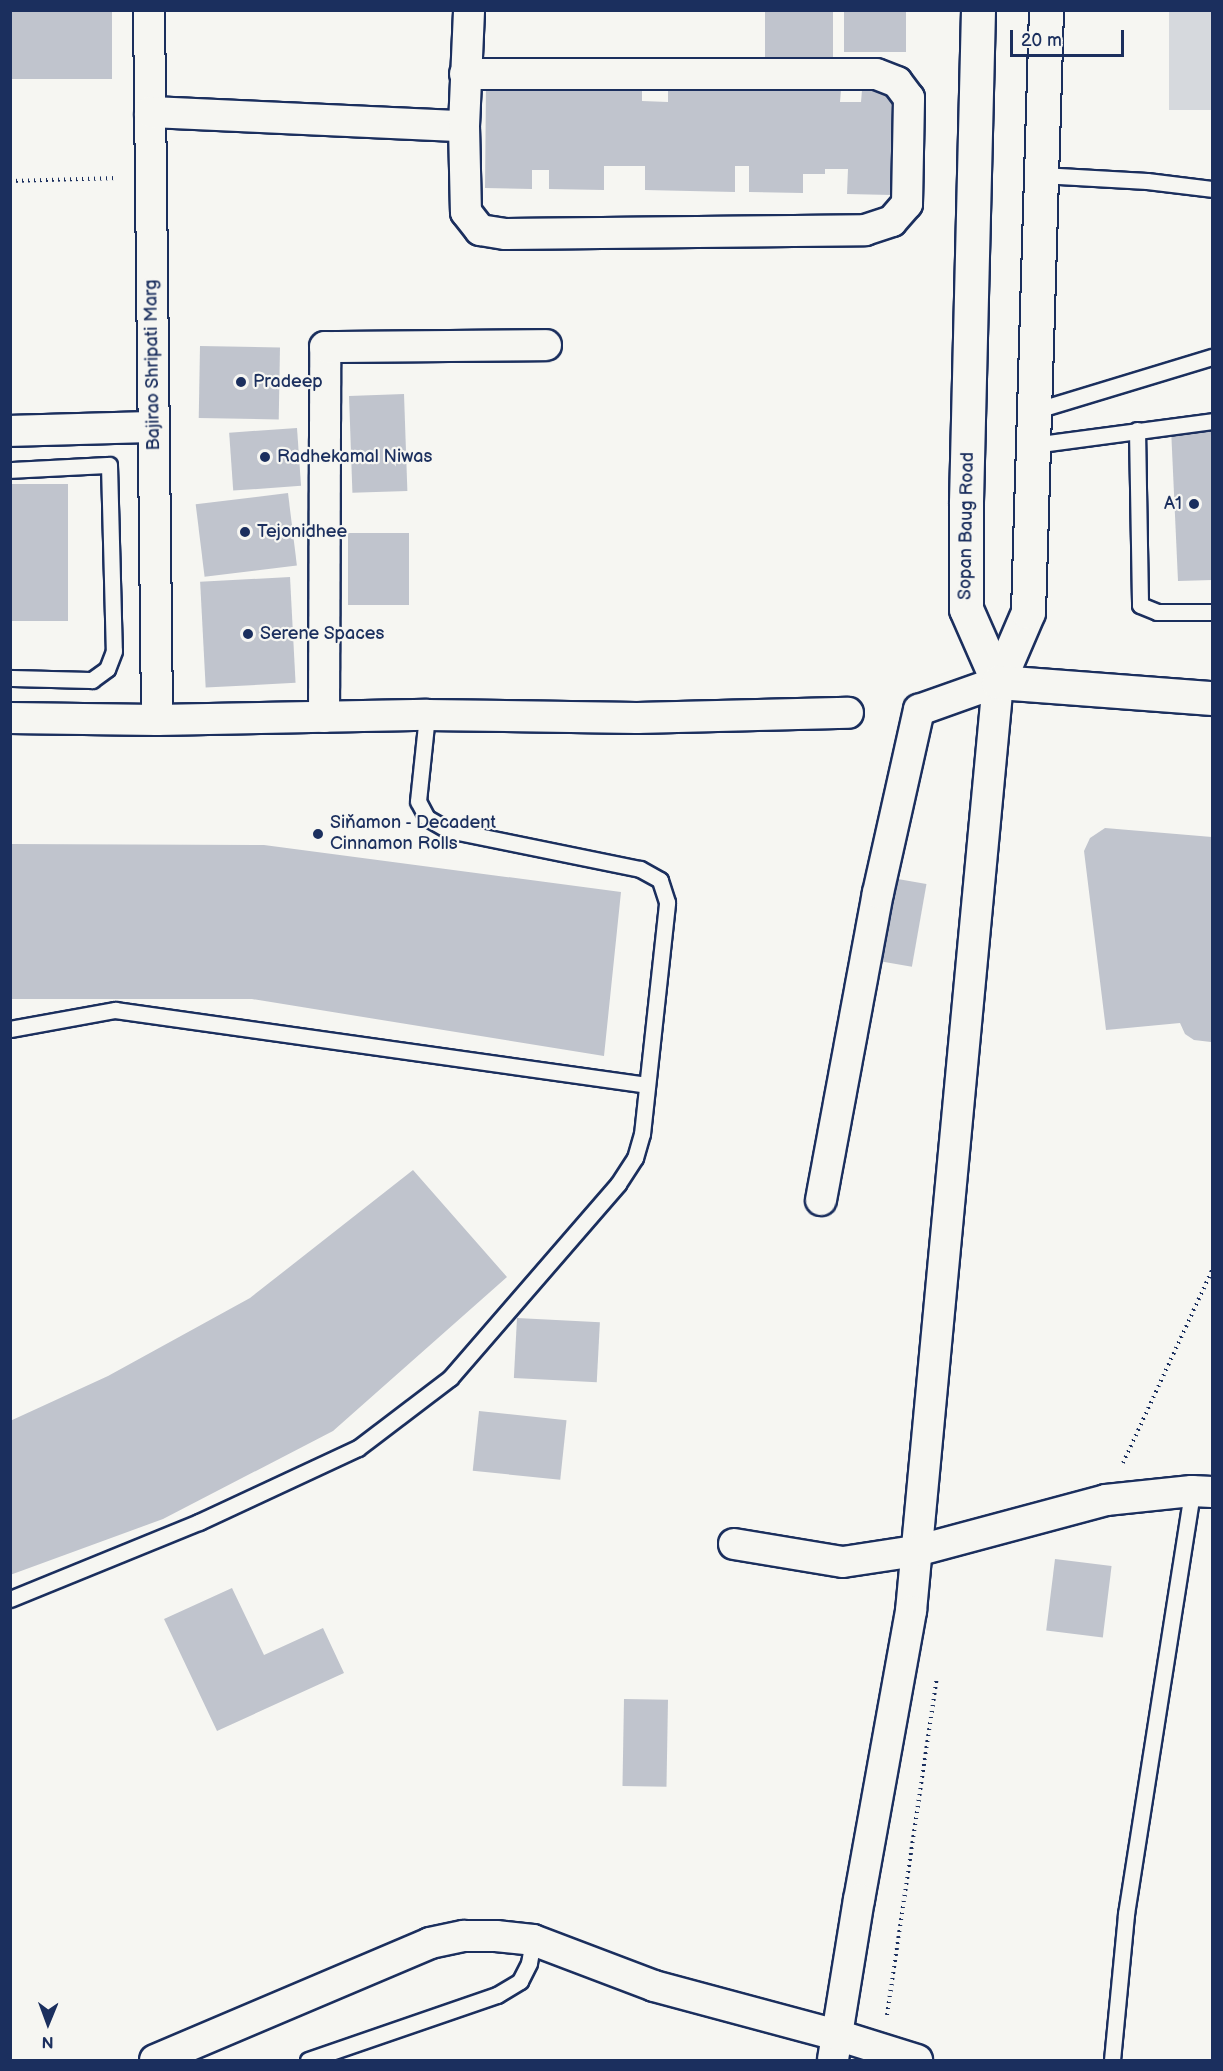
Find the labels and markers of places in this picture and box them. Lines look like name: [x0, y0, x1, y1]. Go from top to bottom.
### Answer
place label: Pradeep: [253, 371, 323, 393]
marker: Pradeep: [234, 375, 248, 389]
place label: Radhekamal Niwas: [277, 446, 432, 468]
marker: Radhekamal Niwas: [258, 450, 272, 464]
place label: A1: [1164, 493, 1182, 515]
marker: A1: [1187, 497, 1201, 511]
place label: Tejonidhee: [257, 521, 347, 543]
marker: Tejonidhee: [238, 525, 252, 539]
place label: Serene Spaces: [260, 623, 385, 645]
marker: Serene Spaces: [241, 627, 255, 641]
place label: Siňamon - Decadent Cinnamon Rolls: [330, 813, 497, 856]
marker: Siňamon - Decadent Cinnamon Rolls: [311, 827, 325, 841]

